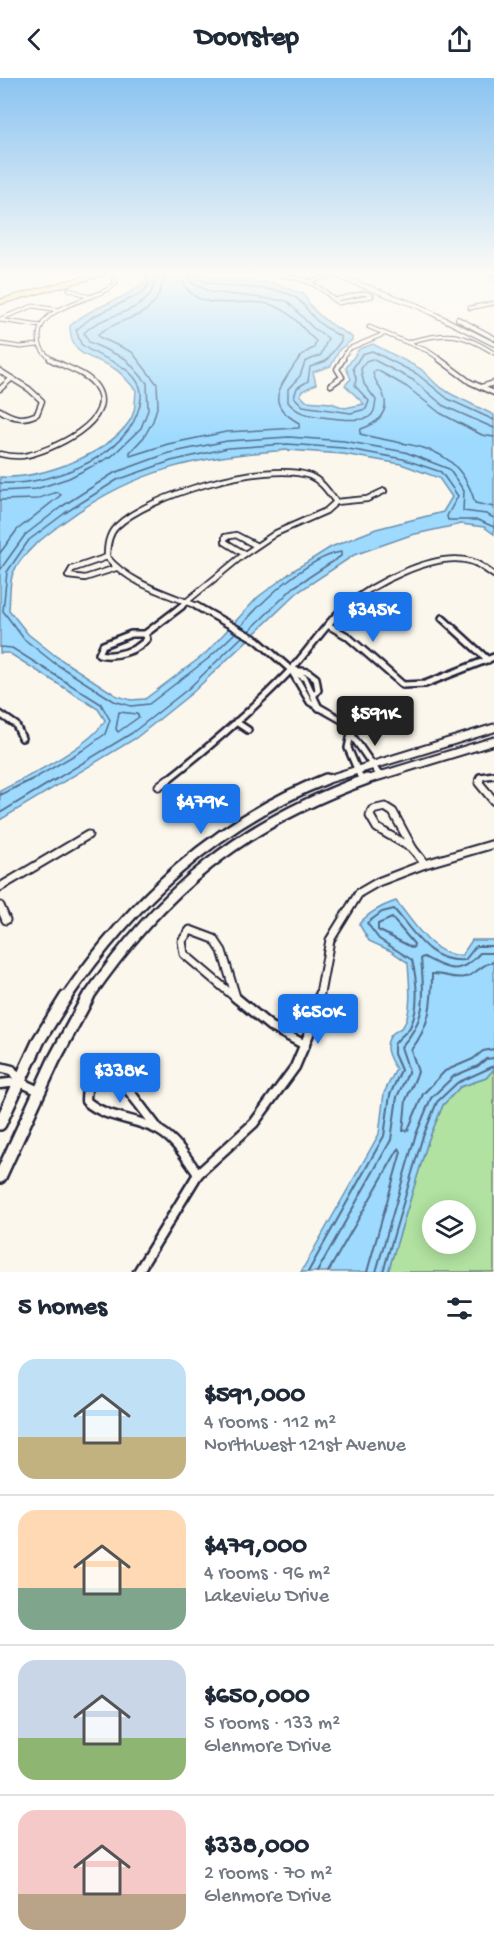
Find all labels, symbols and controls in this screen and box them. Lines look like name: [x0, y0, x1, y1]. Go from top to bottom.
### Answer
icon: back: [18, 23, 51, 56]
text: Doorstep: [195, 23, 299, 55]
icon: share: [443, 23, 476, 56]
pin: $345K: [331, 592, 415, 643]
text: $345K: [348, 600, 398, 623]
pin: $591K: [333, 696, 417, 747]
text: $591K: [351, 704, 399, 727]
pin: $479K: [159, 784, 243, 835]
text: $479K: [176, 792, 226, 815]
pin: $650K: [276, 994, 360, 1045]
text: $650K: [292, 1002, 344, 1025]
pin: $338K: [78, 1053, 162, 1104]
text: $338K: [94, 1061, 146, 1084]
map controls: [422, 1200, 476, 1254]
button: layers: [422, 1200, 476, 1254]
icon: filters: [443, 1292, 476, 1325]
text: 5 homes: [18, 1293, 107, 1324]
text: $591,000: [204, 1381, 305, 1412]
icon: home: [66, 1383, 138, 1455]
text: 4 rooms · 112 m²: [204, 1412, 336, 1435]
text: Northwest 121st Avenue: [204, 1435, 406, 1458]
text: $479,000: [204, 1532, 307, 1563]
icon: home: [66, 1534, 138, 1606]
text: 4 rooms · 96 m²: [204, 1563, 330, 1586]
text: Lakeview Drive: [204, 1586, 329, 1609]
text: $650,000: [204, 1682, 310, 1713]
icon: home: [66, 1684, 138, 1756]
text: 5 rooms · 133 m²: [204, 1713, 340, 1736]
text: Glenmore Drive: [204, 1736, 331, 1759]
text: $338,000: [204, 1832, 309, 1863]
icon: home: [66, 1834, 138, 1906]
text: 2 rooms · 70 m²: [204, 1863, 332, 1886]
text: Glenmore Drive: [204, 1886, 331, 1909]

